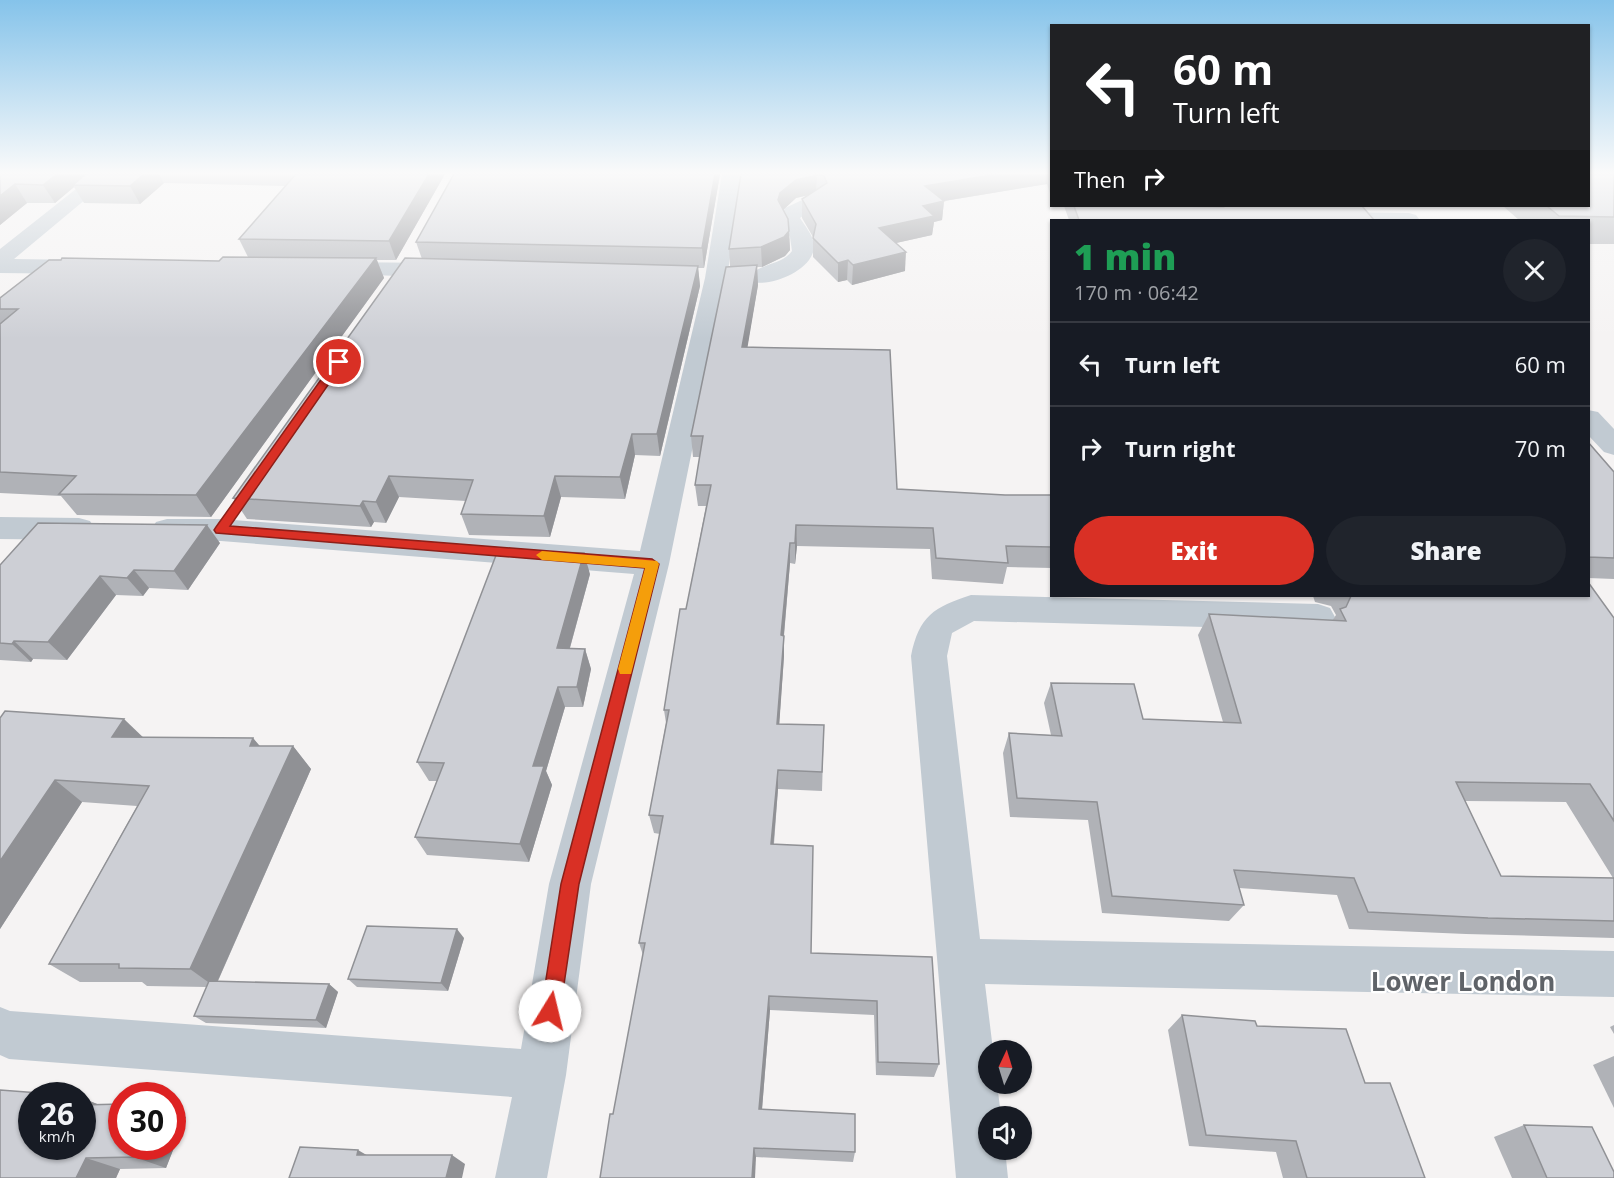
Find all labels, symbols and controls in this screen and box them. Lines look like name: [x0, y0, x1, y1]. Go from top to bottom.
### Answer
text: 60 m: [1173, 40, 1273, 97]
icon: left: [1074, 48, 1152, 126]
text: Turn left: [1173, 94, 1280, 131]
icon: right: [1137, 162, 1170, 195]
text: Then: [1074, 164, 1125, 194]
text: 1 min: [1074, 232, 1176, 281]
button: close: [1503, 239, 1566, 302]
text: 170 m · 06:42: [1074, 279, 1199, 306]
pin: [313, 336, 364, 387]
icon: arrive: [322, 345, 355, 378]
icon: left: [1074, 348, 1107, 381]
text: Turn left: [1125, 349, 1220, 379]
text: 60 m: [1515, 349, 1566, 379]
icon: right: [1074, 432, 1107, 465]
text: Turn right: [1125, 433, 1236, 463]
text: 70 m: [1515, 433, 1566, 463]
button: Exit: [1074, 516, 1314, 585]
button: Share: [1326, 516, 1566, 585]
district label: Lower London: [1371, 963, 1555, 999]
position arrow: [518, 979, 582, 1043]
north arrow: [978, 1040, 1032, 1094]
map controls: [978, 1040, 1032, 1160]
speed limit sign: 30: [108, 1082, 186, 1160]
text: 26: [40, 1093, 74, 1134]
button: sound: [978, 1106, 1032, 1160]
text: km/h: [39, 1126, 75, 1146]

